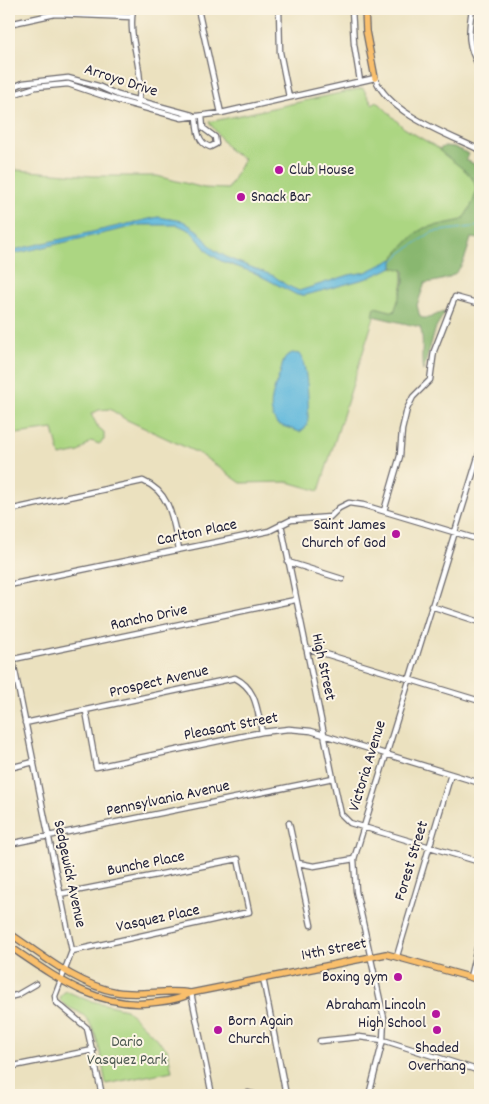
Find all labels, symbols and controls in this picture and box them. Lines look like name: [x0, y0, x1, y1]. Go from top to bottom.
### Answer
street label: Arroyo Drive: [81, 58, 161, 104]
place label: Club House: [289, 159, 354, 182]
marker: Club House: [273, 164, 285, 176]
place label: Snack Bar: [251, 186, 311, 209]
marker: Snack Bar: [235, 191, 247, 203]
street label: Carlton Place: [155, 513, 239, 553]
place label: Saint James Church of God: [301, 514, 386, 555]
marker: Saint James Church of God: [390, 528, 402, 540]
street label: Rancho Drive: [108, 599, 190, 637]
street label: High Street: [305, 631, 341, 703]
street label: Prospect Avenue: [107, 659, 211, 705]
street label: Pleasant Street: [182, 707, 280, 747]
street label: Victoria Avenue: [343, 718, 393, 814]
street label: Pennsylvania Avenue: [104, 775, 232, 823]
street label: Sedgewick Avenue: [46, 818, 92, 930]
street label: Forest Street: [389, 818, 435, 904]
street label: Bunche Place: [105, 845, 187, 883]
street label: Vasquez Place: [114, 899, 202, 939]
street label: 14th Street: [299, 932, 369, 968]
place label: Boxing gym: [322, 966, 388, 989]
marker: Boxing gym: [392, 971, 404, 983]
place label: Abraham Lincoln High School: [326, 994, 426, 1035]
marker: Abraham Lincoln High School: [430, 1008, 442, 1020]
place label: Born Again Church: [228, 1010, 293, 1051]
marker: Born Again Church: [212, 1024, 224, 1036]
marker: Shaded Overhang: [431, 1024, 443, 1036]
park label: Dario Vasquez Park: [87, 1031, 167, 1072]
place label: Shaded Overhang: [408, 1037, 466, 1078]

